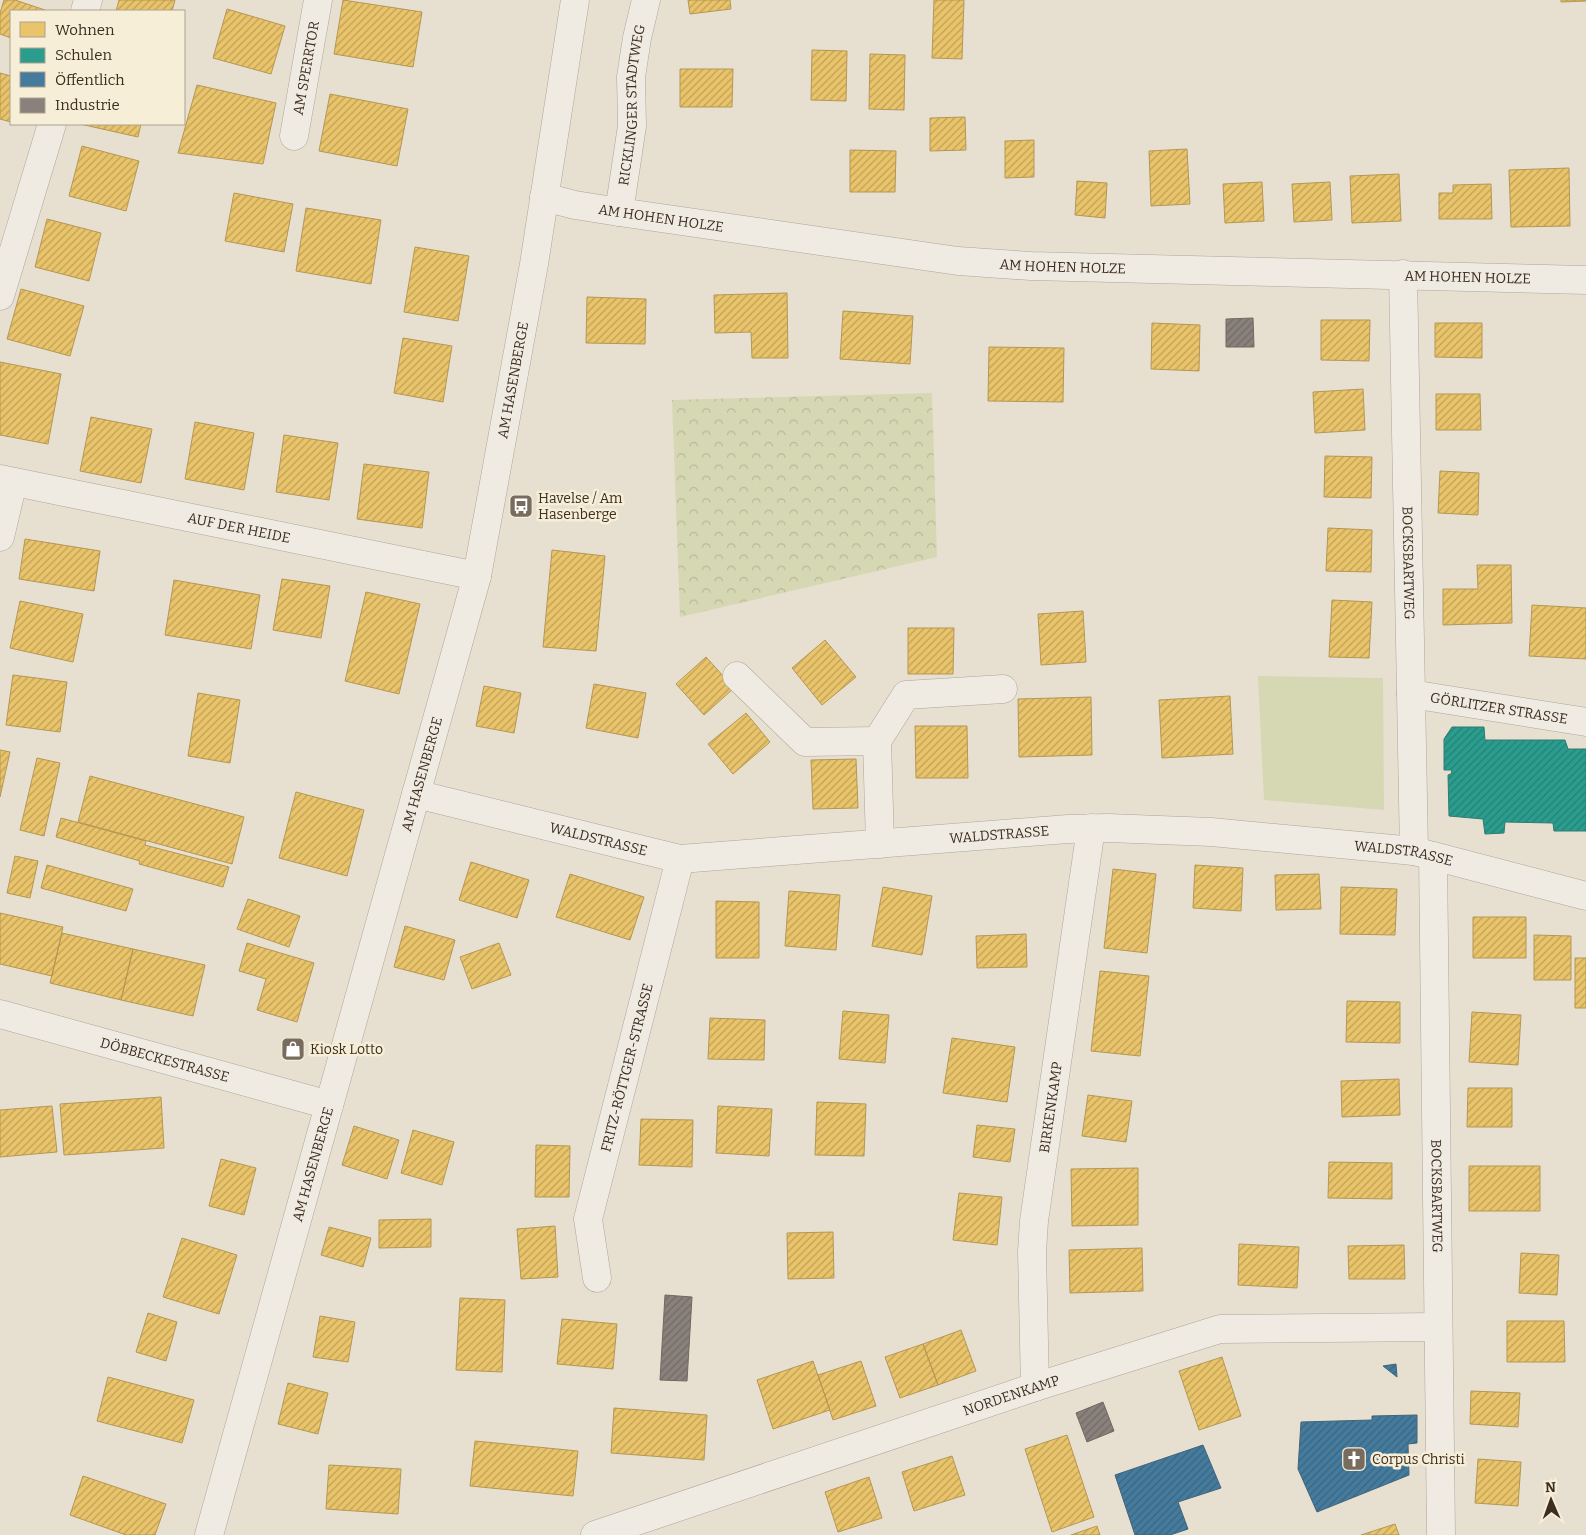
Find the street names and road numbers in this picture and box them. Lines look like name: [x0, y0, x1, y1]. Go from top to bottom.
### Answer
street label: AM SPERRTOR: [290, 20, 323, 117]
street label: RICKLINGER STADTWEG: [615, 23, 649, 187]
street label: AM HOHEN HOLZE: [597, 201, 725, 236]
street label: AM HOHEN HOLZE: [999, 256, 1126, 277]
street label: AM HOHEN HOLZE: [1404, 267, 1531, 288]
street label: AM HASENBERGE: [494, 320, 532, 440]
street label: BOCKSBARTWEG: [1398, 506, 1418, 620]
street label: AUF DER HEIDE: [186, 509, 292, 547]
street label: GÖRLITZER STRASSE: [1429, 689, 1569, 728]
street label: AM HASENBERGE: [398, 715, 446, 834]
street label: WALDSTRASSE: [548, 819, 649, 860]
street label: WALDSTRASSE: [949, 822, 1050, 847]
street label: WALDSTRASSE: [1353, 837, 1455, 870]
street label: FRITZ-RÖTTGER-STRASSE: [597, 982, 657, 1154]
street label: DÖBBECKESTRASSE: [98, 1034, 231, 1086]
street label: BIRKENKAMP: [1036, 1061, 1066, 1154]
street label: AM HASENBERGE: [289, 1105, 337, 1224]
street label: BOCKSBARTWEG: [1427, 1139, 1446, 1253]
street label: NORDENKAMP: [961, 1372, 1062, 1420]

